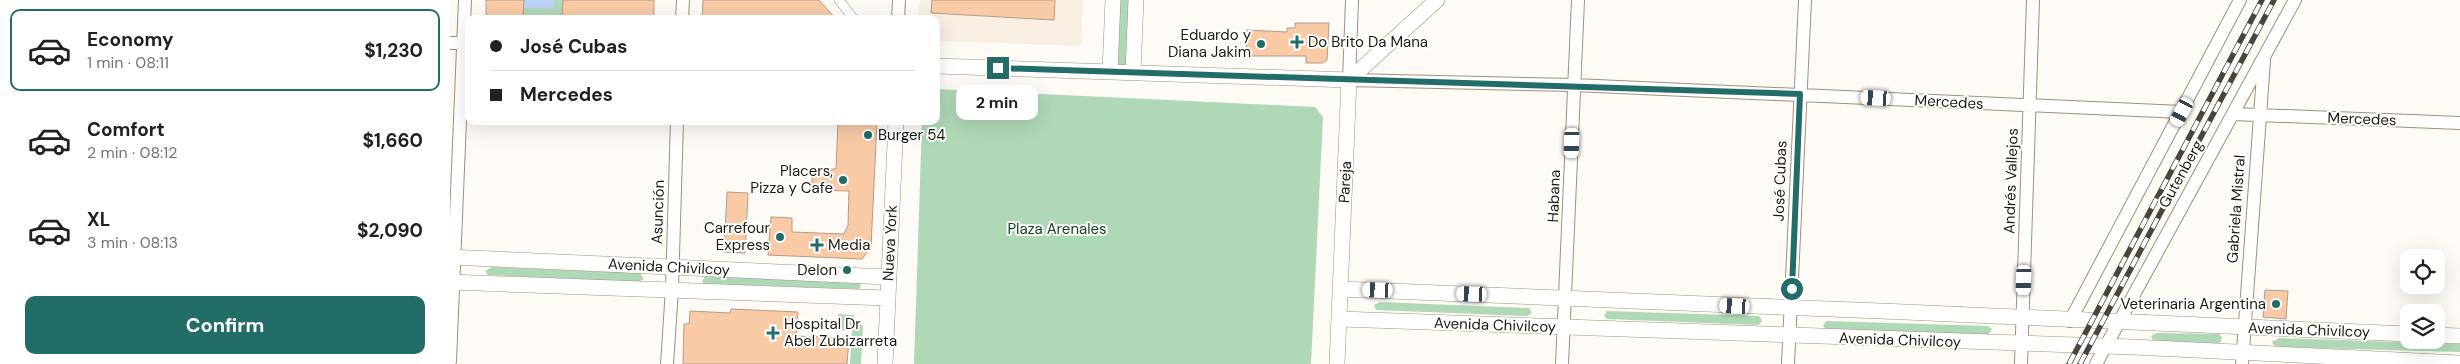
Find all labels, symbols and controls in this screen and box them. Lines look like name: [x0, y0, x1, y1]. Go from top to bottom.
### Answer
place label: Eduardo y Diana Jakim: [1168, 25, 1252, 62]
text: Economy: [87, 27, 174, 52]
icon: car: [27, 28, 72, 73]
place label: Do Brito Da Mana: [1308, 32, 1428, 52]
text: José Cubas: [520, 34, 627, 59]
marker: Do Brito Da Mana: [1290, 35, 1304, 49]
text: $1,230: [364, 38, 423, 63]
marker: Eduardo y Diana Jakim: [1255, 38, 1267, 50]
text: 1 min · 08:11: [87, 52, 169, 73]
route end: [987, 57, 1009, 79]
text: Mercedes: [520, 82, 613, 107]
callout: 2 min: [957, 86, 1039, 120]
car: [1860, 90, 1891, 106]
street label: Mercedes: [1914, 90, 1984, 114]
text: 2 min: [976, 92, 1018, 113]
car: [2168, 95, 2195, 129]
street label: Mercedes: [2327, 108, 2397, 130]
text: Comfort: [87, 117, 165, 142]
icon: car: [27, 118, 72, 163]
place label: Burger 54: [878, 125, 945, 145]
text: $1,660: [362, 128, 423, 153]
car: [1563, 128, 1580, 158]
street label: Andrés Vallejos: [1999, 128, 2023, 234]
marker: Burger 54: [862, 129, 874, 141]
street label: Gutenberg: [2154, 137, 2208, 211]
street label: José Cubas: [1769, 140, 1791, 222]
text: 2 min · 08:12: [87, 142, 178, 163]
street label: Gabriela Mistral: [2222, 154, 2250, 264]
street label: Pareja: [1334, 160, 1356, 204]
place label: Placers, Pizza y Cafe: [750, 161, 833, 198]
street label: Habana: [1543, 169, 1565, 223]
marker: Placers, Pizza y Cafe: [837, 174, 849, 186]
street label: Asunción: [647, 179, 669, 245]
street label: Nueva York: [878, 204, 902, 282]
text: XL: [87, 207, 110, 232]
icon: car: [27, 208, 72, 253]
text: $2,090: [357, 218, 423, 243]
place label: Carrefour Express: [704, 218, 770, 255]
park label: Plaza Arenales: [1007, 219, 1107, 239]
marker: Carrefour Express: [774, 231, 786, 243]
text: 3 min · 08:13: [87, 232, 178, 253]
place label: Media: [828, 235, 870, 255]
marker: Media: [810, 238, 824, 252]
map controls: [2400, 249, 2445, 349]
button: locate: [2400, 249, 2445, 294]
street label: Avenida Chivilcoy: [608, 254, 731, 280]
place label: Delon: [797, 260, 837, 280]
marker: Delon: [841, 264, 853, 276]
car: [2015, 265, 2032, 295]
route start: [1781, 278, 1803, 300]
car: [1362, 282, 1393, 298]
car: [1456, 286, 1487, 302]
place label: Veterinaria Argentina: [2120, 294, 2266, 314]
button: Confirm: [25, 296, 425, 354]
car: [1719, 298, 1750, 314]
marker: Veterinaria Argentina: [2270, 298, 2282, 310]
button: layers: [2400, 304, 2445, 349]
street label: Avenida Chivilcoy: [1434, 313, 1557, 337]
place label: Hospital Dr Abel Zubizarreta: [784, 314, 897, 351]
street label: Avenida Chivilcoy: [2248, 318, 2371, 342]
marker: Hospital Dr Abel Zubizarreta: [766, 326, 780, 340]
street label: Avenida Chivilcoy: [1839, 328, 1962, 352]

